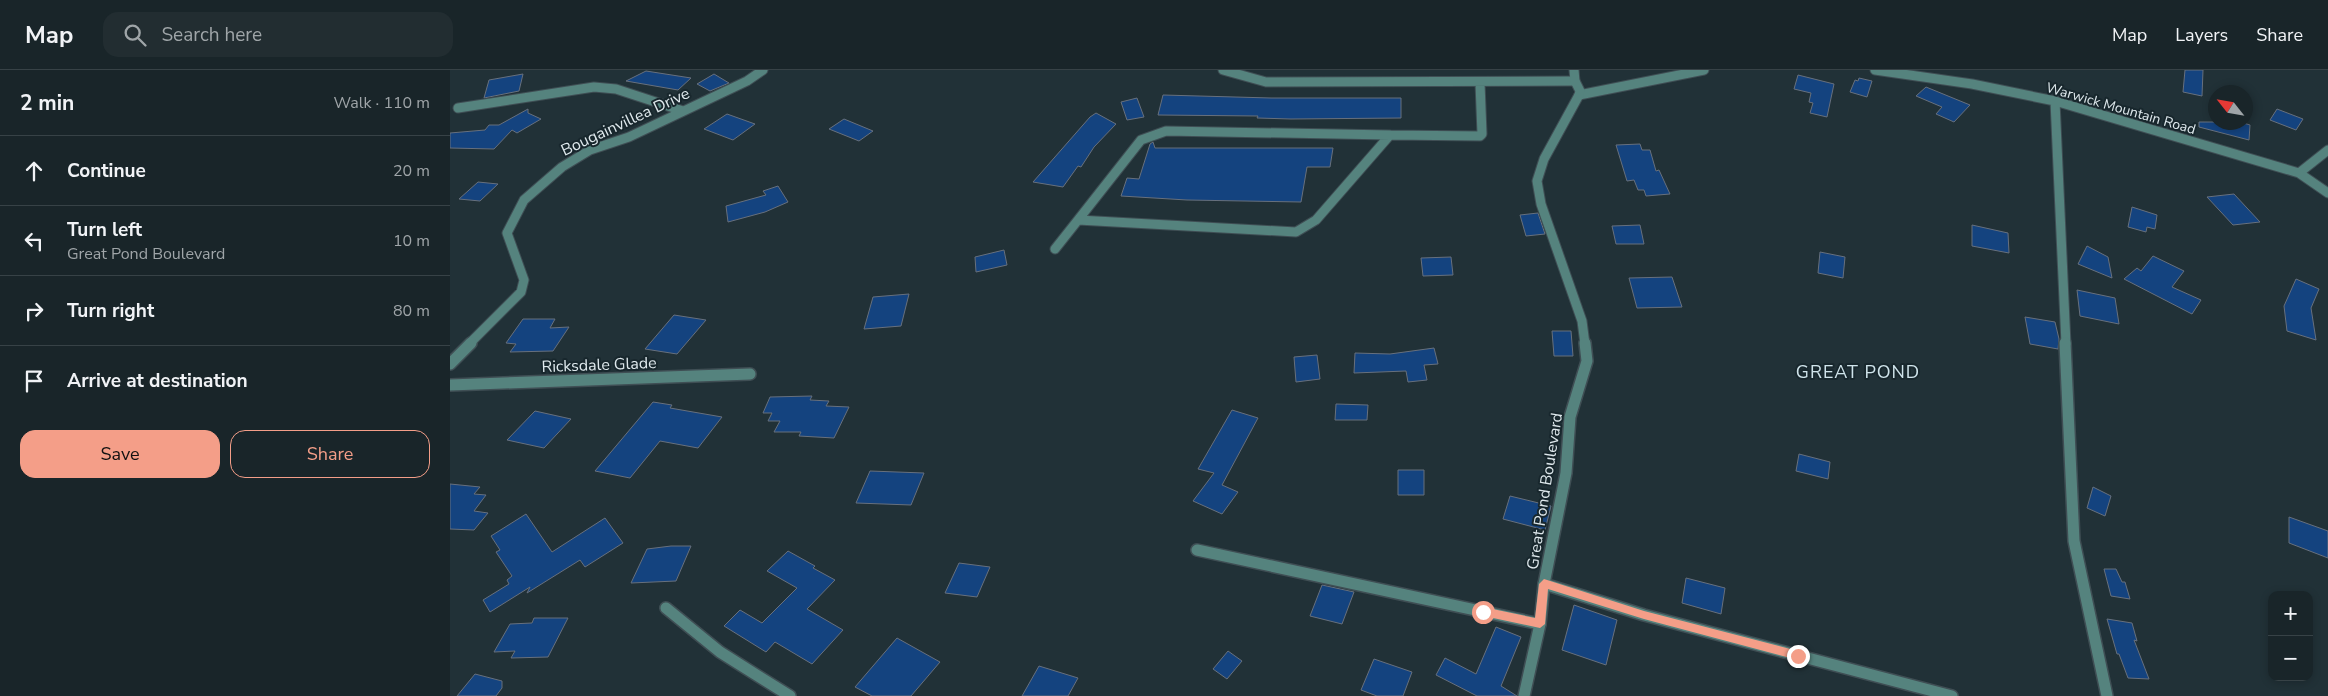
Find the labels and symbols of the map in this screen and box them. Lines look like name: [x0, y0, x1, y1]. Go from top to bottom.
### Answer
street label: Warwick Mountain Road: [2044, 78, 2198, 139]
street label: Bougainvillea Drive: [557, 82, 693, 161]
north arrow: [2208, 85, 2253, 130]
street label: Ricksdale Glade: [541, 352, 657, 378]
district label: GREAT POND: [1796, 360, 1920, 384]
street label: Great Pond Boulevard: [1522, 411, 1568, 571]
route start: [1472, 601, 1495, 624]
route end: [1787, 645, 1810, 668]

